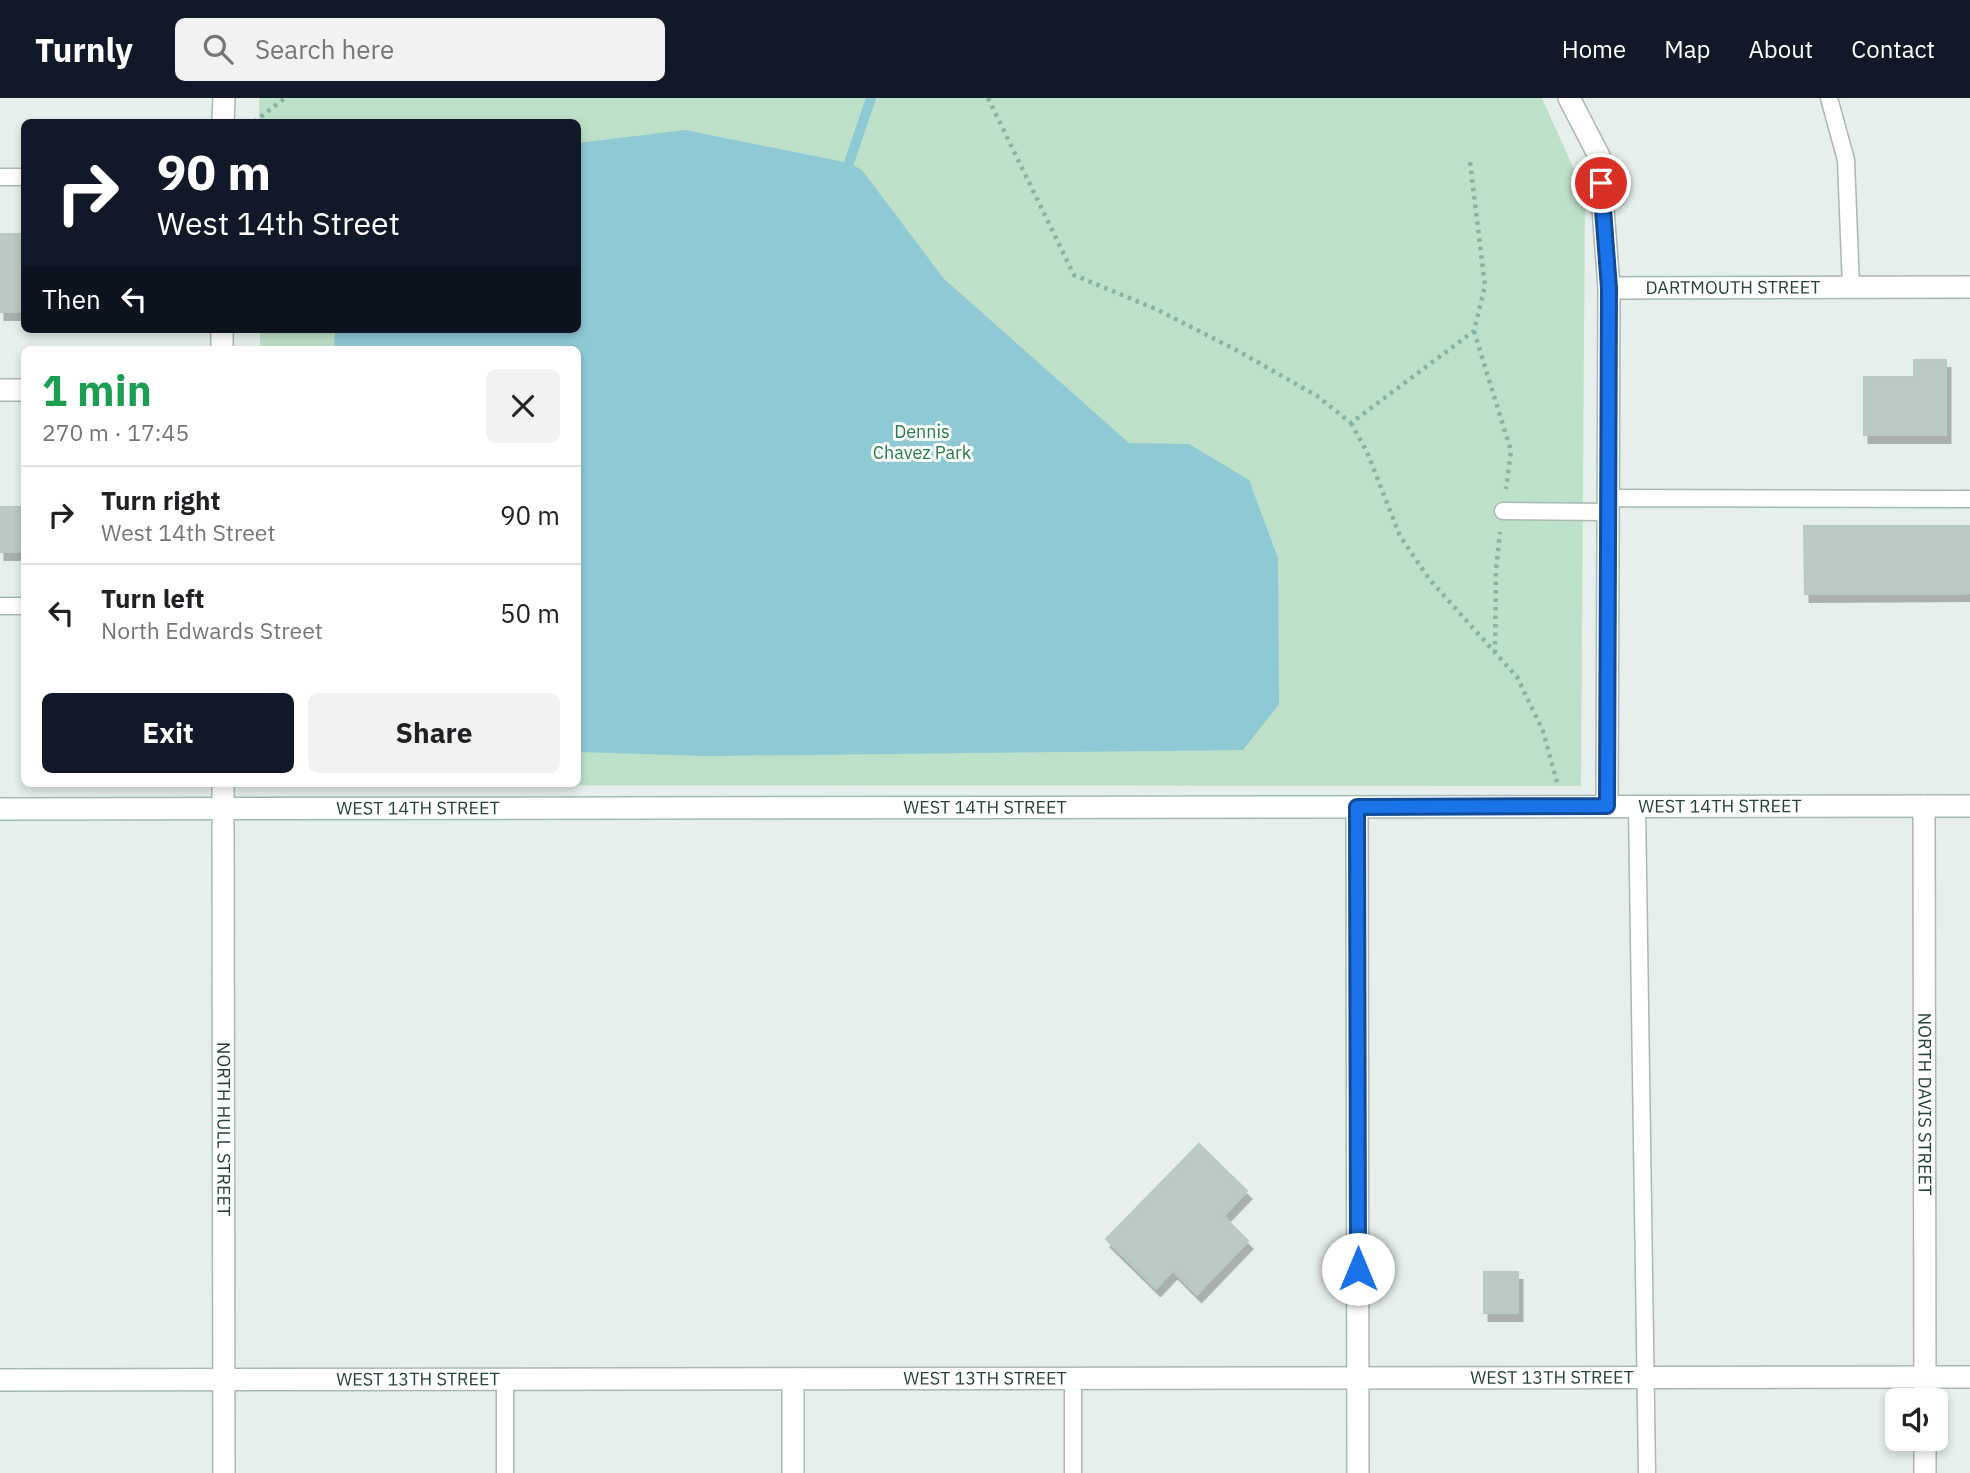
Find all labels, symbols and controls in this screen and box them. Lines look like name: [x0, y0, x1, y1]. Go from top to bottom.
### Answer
search box: [175, 18, 665, 81]
text: Turnly: [35, 28, 133, 71]
icon: search: [199, 30, 237, 68]
text: Search here: [255, 32, 394, 66]
text: Home: [1562, 33, 1626, 65]
text: Map: [1664, 33, 1710, 65]
text: About: [1748, 33, 1813, 65]
text: Contact: [1851, 33, 1935, 65]
text: 90 m: [157, 140, 271, 203]
icon: right: [42, 147, 133, 238]
pin: [1571, 153, 1631, 213]
icon: arrive: [1582, 164, 1620, 202]
text: West 14th Street: [157, 202, 400, 244]
street label: DARTMOUTH STREET: [1645, 275, 1821, 299]
icon: left: [115, 280, 153, 318]
text: Then: [42, 282, 101, 316]
text: 1 min: [42, 363, 152, 418]
button: close: [486, 369, 560, 443]
text: 270 m · 17:45: [42, 417, 189, 447]
park label: Dennis Chavez Park: [873, 420, 972, 464]
text: Turn right: [101, 483, 220, 517]
icon: right: [42, 496, 80, 534]
text: 90 m: [500, 498, 560, 532]
text: West 14th Street: [101, 517, 276, 547]
text: Turn left: [101, 581, 204, 615]
icon: left: [42, 594, 80, 632]
text: 50 m: [500, 596, 560, 630]
text: North Edwards Street: [101, 615, 323, 645]
button: Exit: [42, 693, 294, 773]
button: Share: [308, 693, 560, 773]
street label: WEST 14TH STREET: [1638, 794, 1802, 818]
street label: WEST 14TH STREET: [903, 795, 1067, 819]
street label: WEST 14TH STREET: [336, 796, 500, 819]
street label: NORTH DAVIS STREET: [1913, 1013, 1937, 1195]
street label: NORTH HULL STREET: [212, 1042, 236, 1216]
position arrow: [1321, 1232, 1395, 1306]
street label: WEST 13TH STREET: [903, 1366, 1067, 1390]
street label: WEST 13TH STREET: [1470, 1366, 1634, 1389]
street label: WEST 13TH STREET: [336, 1367, 500, 1390]
map controls: [1885, 1388, 1948, 1451]
button: sound: [1885, 1388, 1948, 1451]

